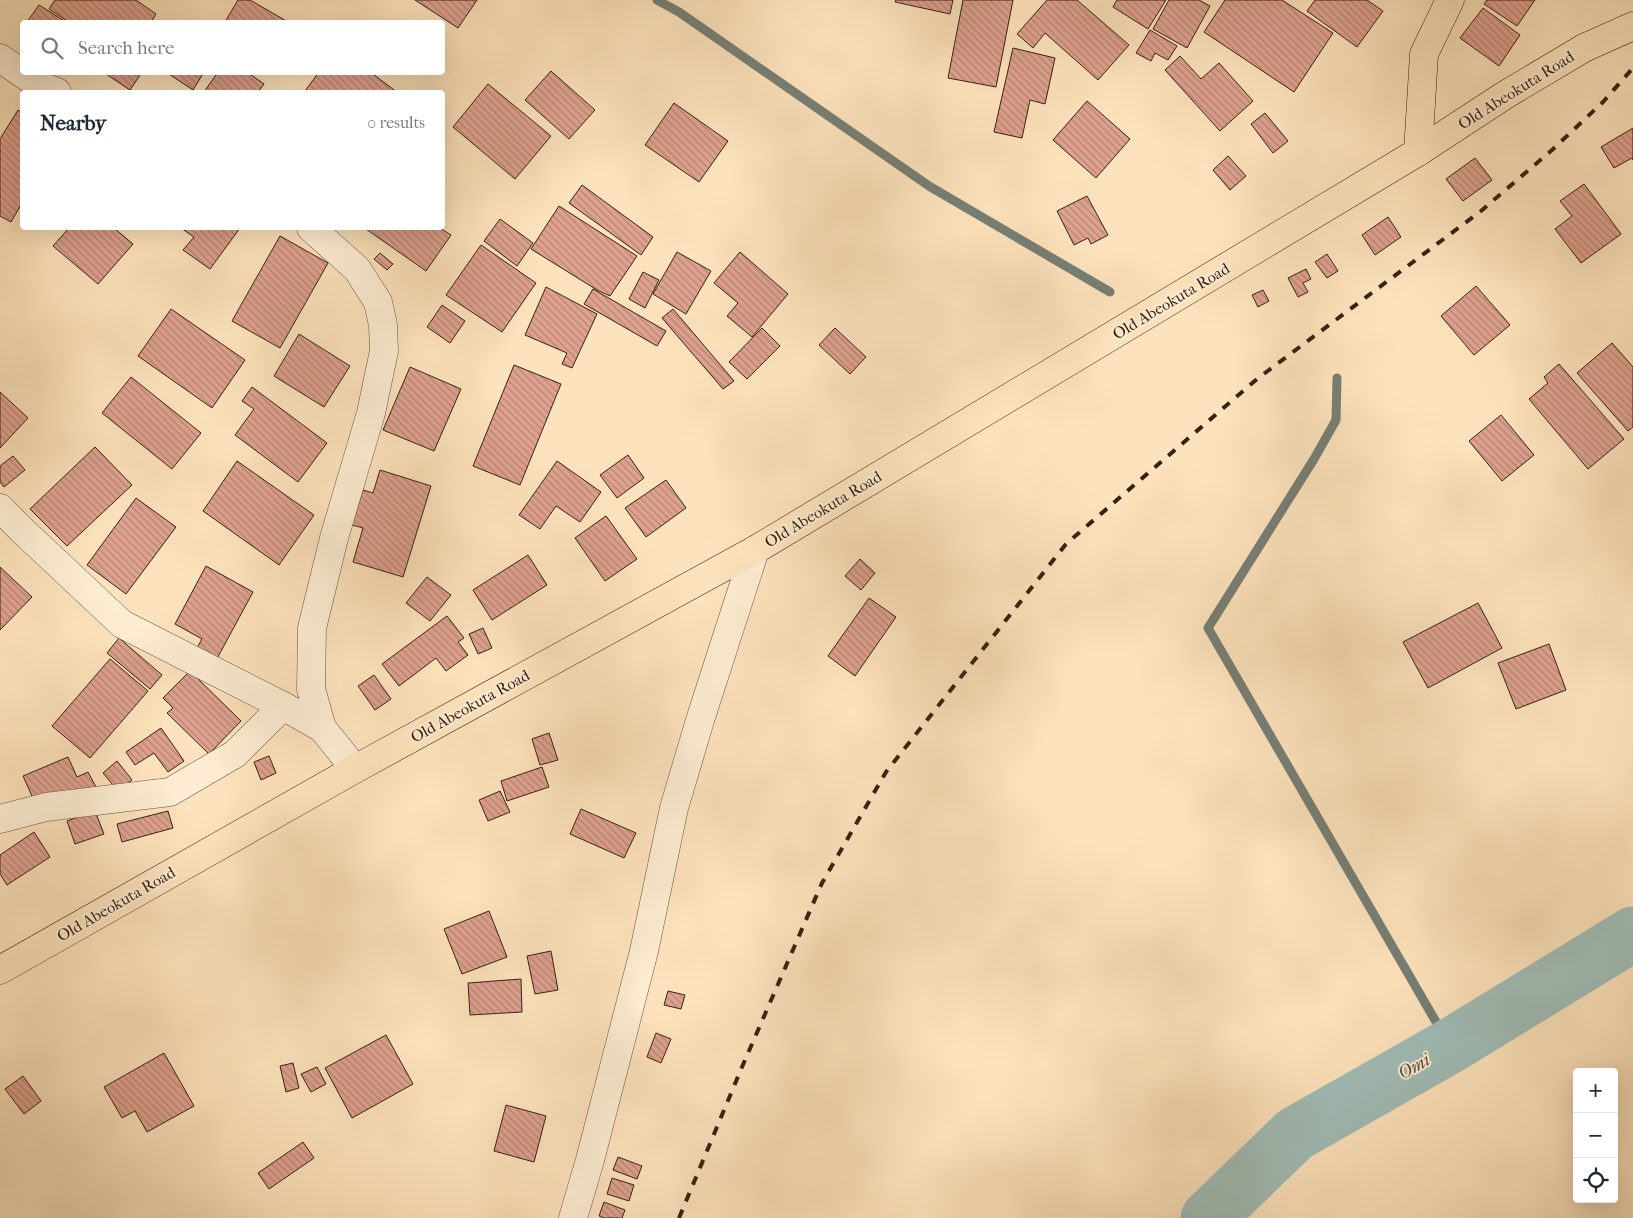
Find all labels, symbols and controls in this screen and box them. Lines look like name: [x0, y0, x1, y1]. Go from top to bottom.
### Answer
search box: [20, 20, 445, 75]
icon: search: [38, 34, 66, 62]
text: Search here: [78, 37, 174, 59]
street label: Old Abeokuta Road: [1454, 46, 1578, 133]
text: Nearby: [40, 111, 106, 135]
text: 0 results: [367, 113, 425, 132]
street label: Old Abeokuta Road: [1109, 258, 1233, 343]
street label: Old Abeokuta Road: [761, 466, 885, 551]
street label: Old Abeokuta Road: [407, 665, 533, 747]
street label: Old Abeokuta Road: [54, 862, 179, 946]
water label: Omi: [1394, 1049, 1435, 1084]
map controls: [1573, 1068, 1618, 1203]
button: +: [1573, 1068, 1618, 1113]
button: −: [1573, 1113, 1618, 1158]
button: locate: [1573, 1158, 1618, 1203]

